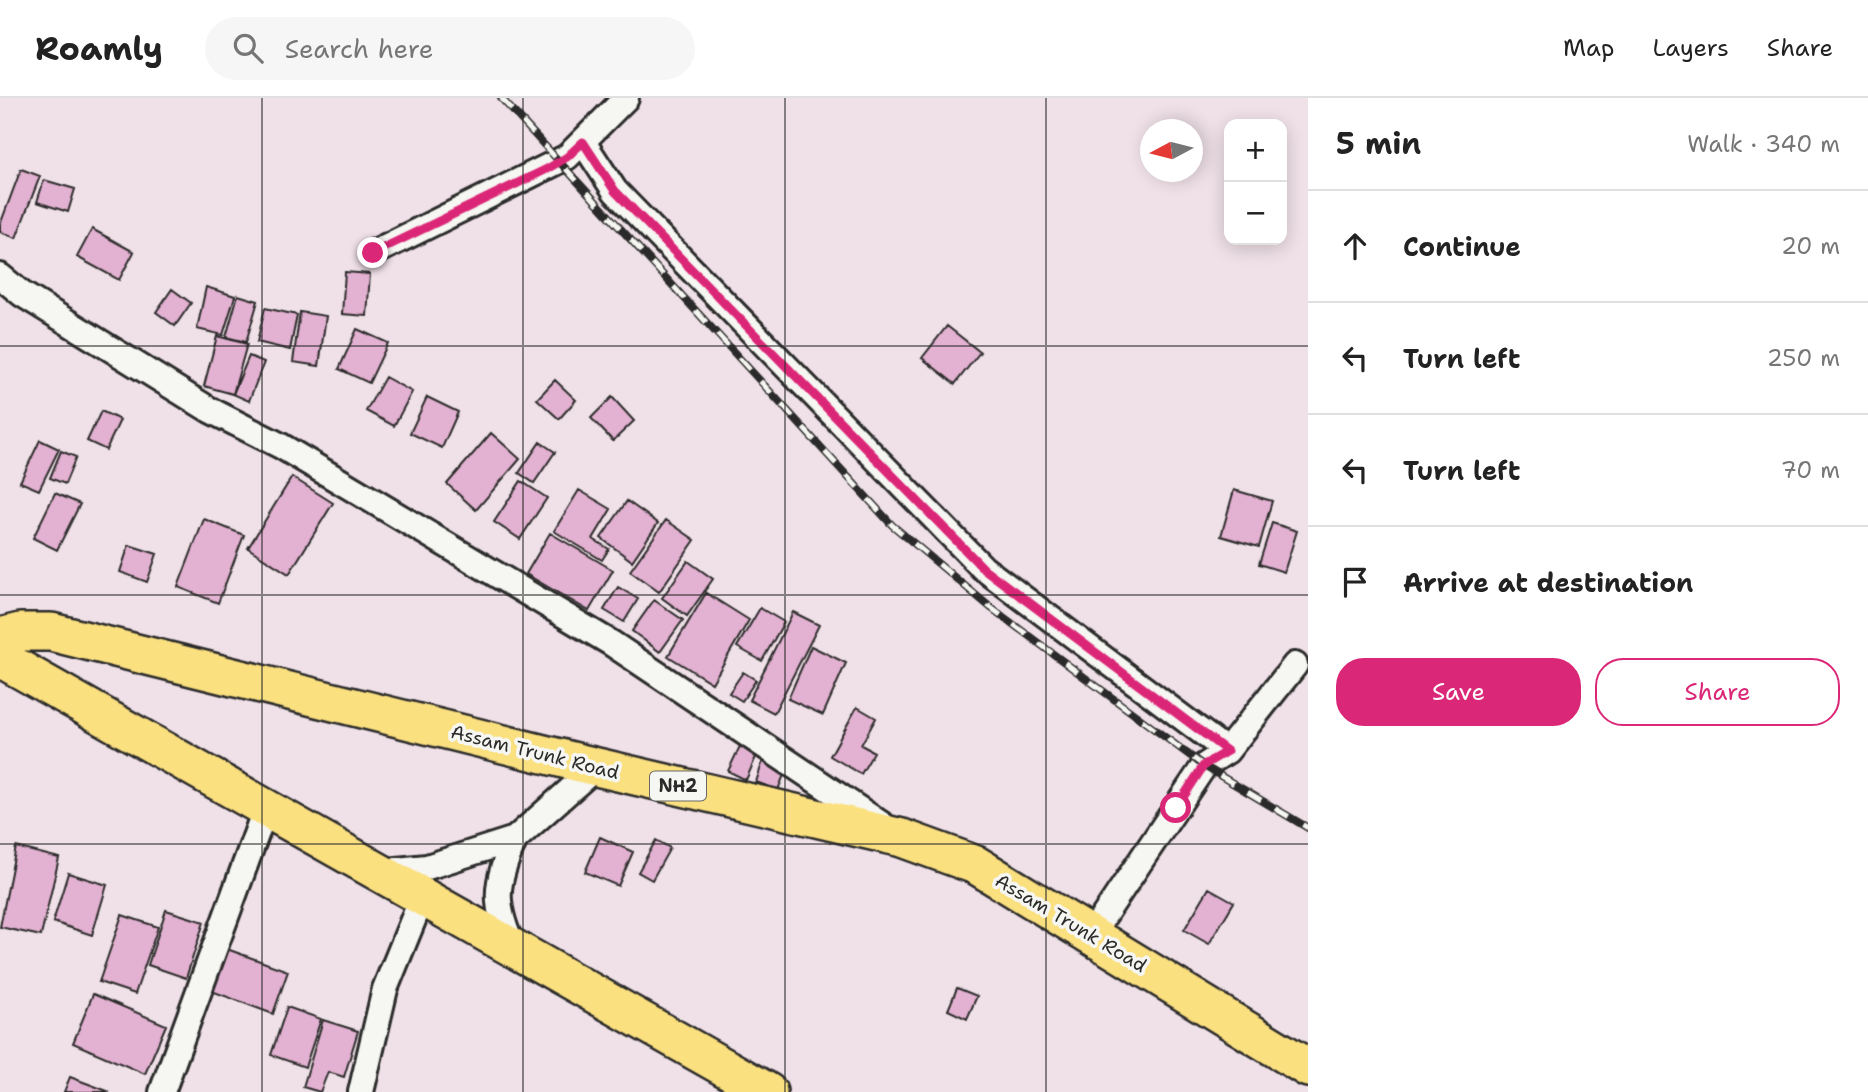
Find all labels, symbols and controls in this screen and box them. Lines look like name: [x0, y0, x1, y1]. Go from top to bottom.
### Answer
search box: [205, 17, 695, 80]
text: Roamly: [35, 26, 163, 71]
icon: search: [229, 29, 267, 67]
text: Search here: [285, 31, 433, 66]
text: Map: [1563, 32, 1614, 64]
text: Layers: [1652, 32, 1729, 64]
text: Share: [1767, 32, 1833, 64]
north arrow: [1140, 119, 1203, 182]
map controls: [1224, 119, 1287, 245]
button: +: [1224, 119, 1287, 182]
text: 5 min: [1336, 123, 1421, 164]
text: Walk · 340 m: [1687, 129, 1840, 159]
button: −: [1224, 182, 1287, 245]
icon: ahead: [1336, 227, 1374, 265]
text: Continue: [1403, 229, 1521, 264]
text: 20 m: [1781, 231, 1840, 261]
route end: [357, 237, 388, 268]
icon: left: [1336, 339, 1374, 377]
text: Turn left: [1403, 341, 1520, 376]
text: 250 m: [1767, 343, 1840, 373]
icon: left: [1336, 451, 1374, 489]
text: Turn left: [1403, 453, 1520, 488]
text: 70 m: [1781, 455, 1840, 485]
icon: arrive: [1336, 563, 1374, 601]
text: Arrive at destination: [1403, 565, 1693, 600]
button: Save: [1336, 658, 1581, 726]
button: Share: [1595, 658, 1840, 726]
street label: Assam Trunk Road: [448, 719, 622, 785]
road number: NH2: [650, 772, 706, 800]
route start: [1160, 792, 1191, 823]
street label: Assam Trunk Road: [991, 868, 1151, 978]

